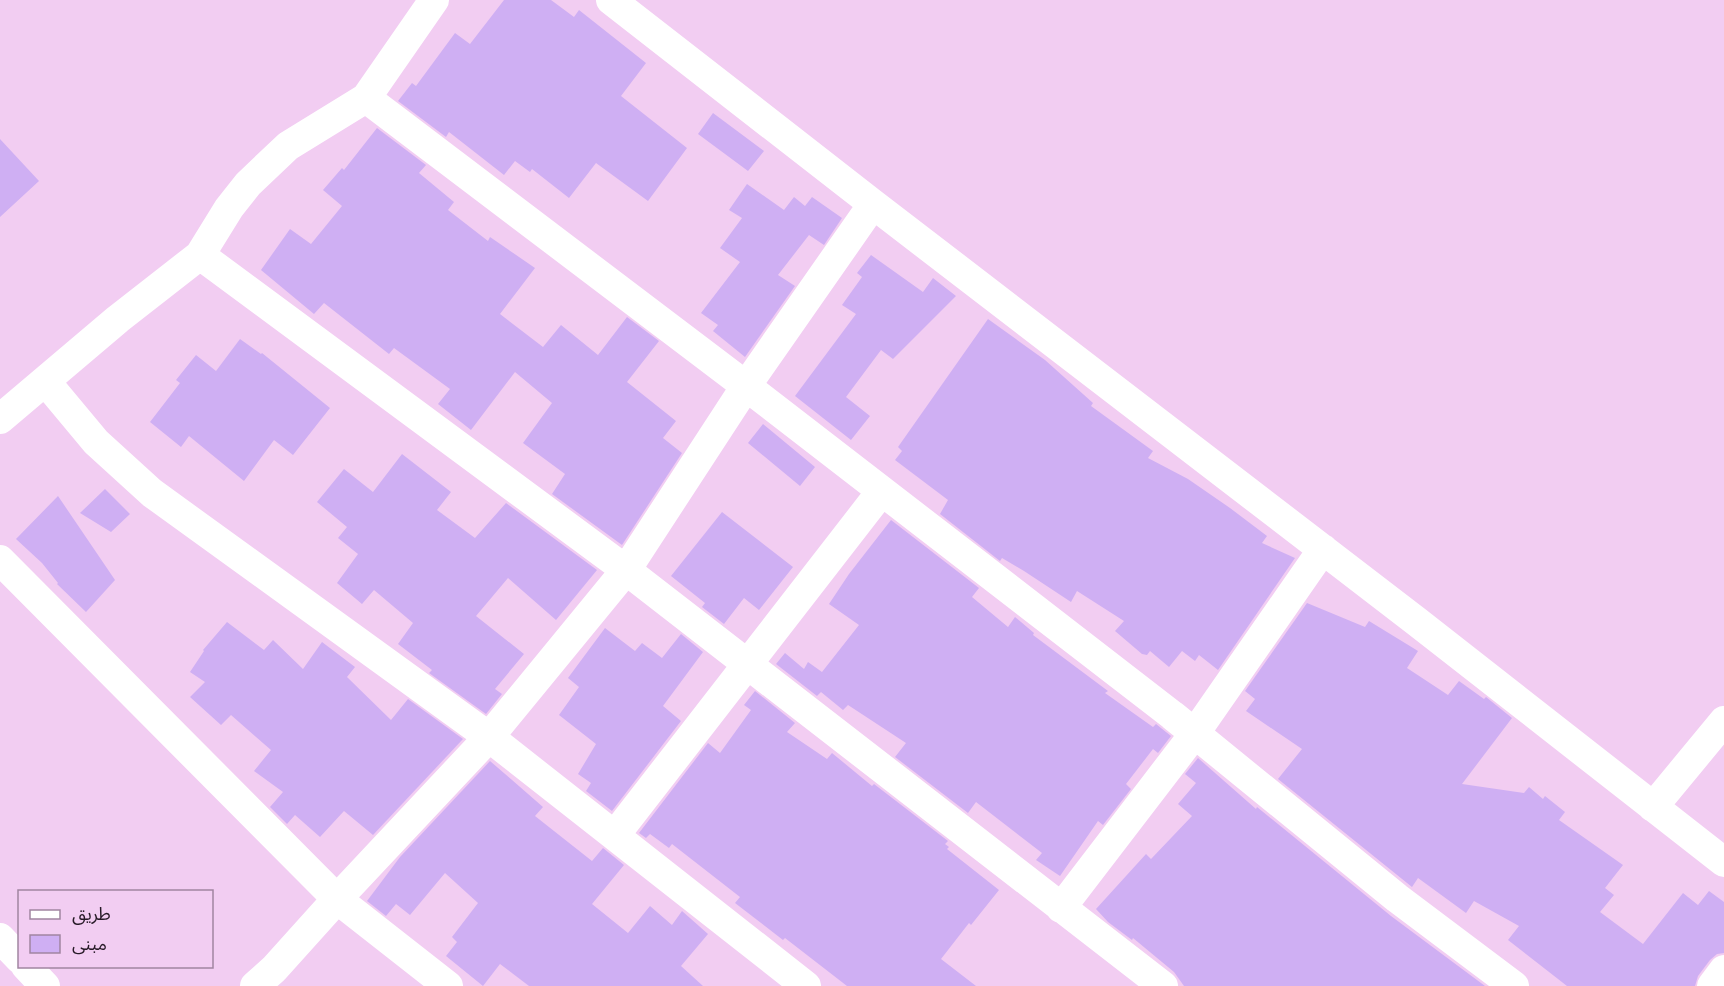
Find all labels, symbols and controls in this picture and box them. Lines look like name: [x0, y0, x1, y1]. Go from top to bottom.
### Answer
legend: [18, 890, 213, 968]
text: طريق: [72, 902, 111, 926]
text: مبنى: [72, 932, 107, 956]

